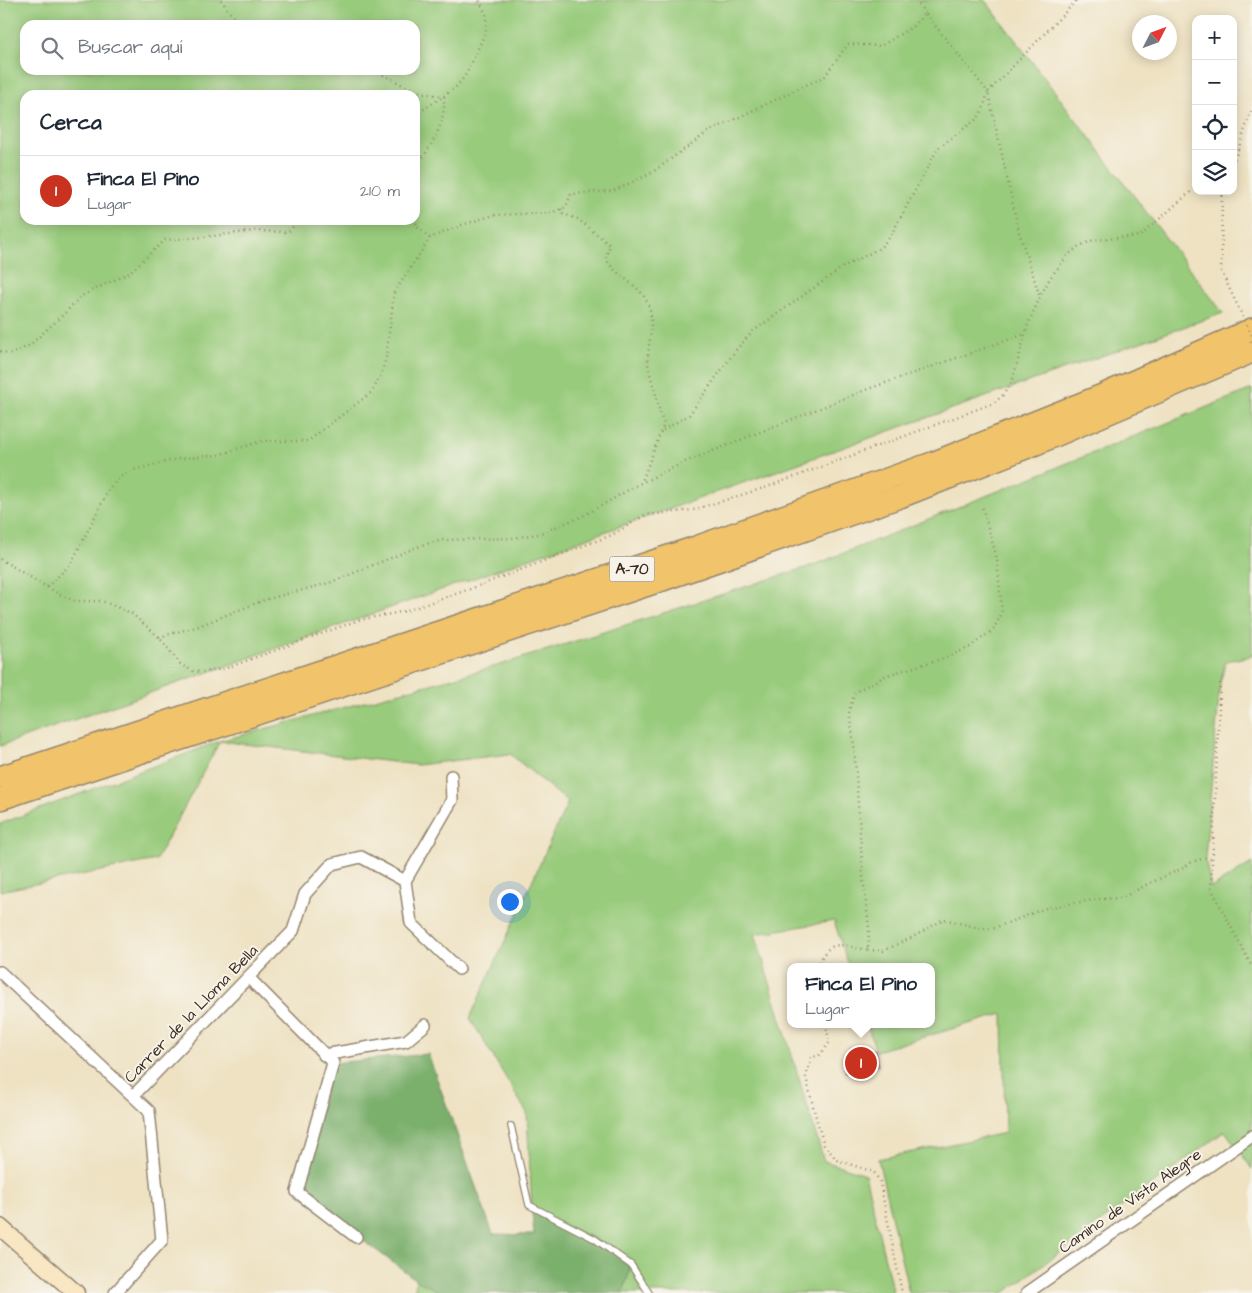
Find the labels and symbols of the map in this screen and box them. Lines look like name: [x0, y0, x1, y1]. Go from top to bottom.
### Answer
north arrow: [1132, 15, 1177, 60]
road number: A-70: [610, 556, 654, 582]
your location: [497, 889, 523, 915]
street label: Carrer de la Lloma Bella: [119, 940, 263, 1088]
pin: 1: [845, 1044, 877, 1082]
street label: Camino de Vista Alegre: [1054, 1143, 1207, 1259]

